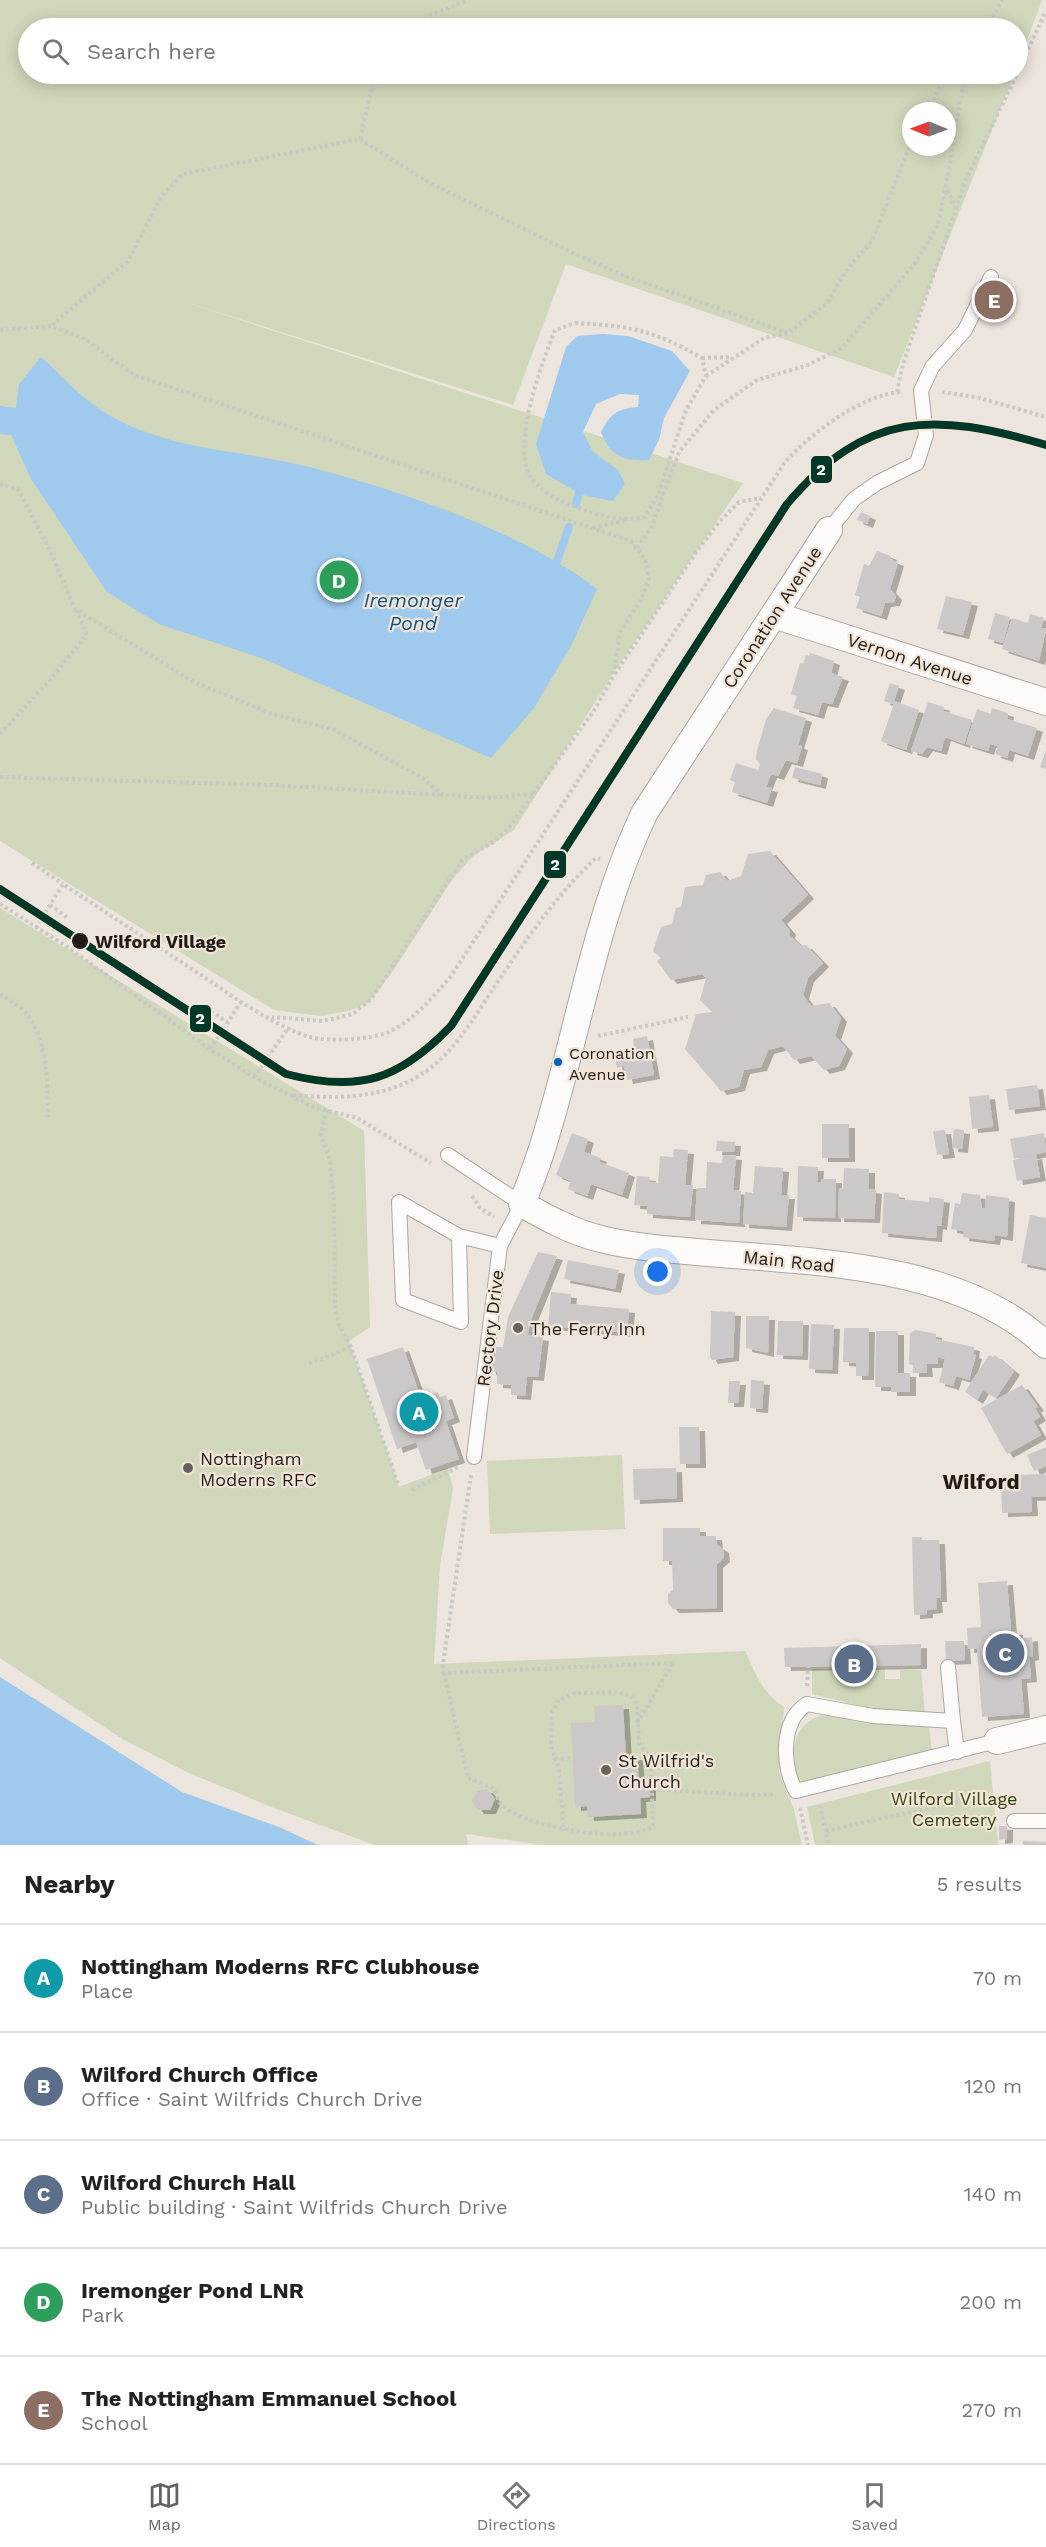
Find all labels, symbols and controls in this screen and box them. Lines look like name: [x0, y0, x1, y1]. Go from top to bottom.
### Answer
search box: [18, 18, 1028, 84]
icon: search: [39, 35, 72, 68]
text: Search here: [87, 39, 216, 64]
north arrow: [902, 102, 956, 156]
pin: E: [974, 278, 1014, 322]
line badge: 2: [810, 455, 833, 484]
text: 2: [816, 460, 826, 479]
street label: Coronation Avenue: [718, 542, 826, 692]
pin: D: [320, 558, 358, 602]
water label: Iremonger Pond: [364, 588, 463, 635]
street label: Vernon Avenue: [845, 629, 975, 689]
line badge: 2: [543, 850, 567, 879]
text: 2: [550, 855, 560, 874]
marker: Wilford Village: [70, 931, 90, 951]
place label: Wilford Village: [95, 931, 226, 952]
line badge: 2: [189, 1004, 212, 1033]
text: 2: [195, 1009, 205, 1028]
place label: Coronation Avenue: [569, 1044, 655, 1084]
marker: Coronation Avenue: [552, 1056, 564, 1068]
street label: Main Road: [742, 1246, 836, 1276]
your location: [643, 1257, 672, 1286]
street label: Rectory Drive: [472, 1268, 508, 1388]
place label: The Ferry Inn: [530, 1318, 646, 1339]
marker: The Ferry Inn: [511, 1321, 525, 1335]
pin: A: [400, 1390, 438, 1434]
place label: Nottingham Moderns RFC: [200, 1448, 317, 1490]
marker: Nottingham Moderns RFC: [181, 1461, 195, 1475]
district label: Wilford: [942, 1469, 1020, 1494]
pin: C: [986, 1630, 1024, 1676]
pin: B: [834, 1642, 874, 1686]
place label: St Wilfrid's Church: [618, 1750, 714, 1792]
marker: St Wilfrid's Church: [599, 1763, 613, 1777]
park label: Wilford Village Cemetery: [891, 1788, 1017, 1830]
text: Nearby: [24, 1869, 115, 1899]
text: 5 results: [937, 1872, 1022, 1896]
text: Nottingham Moderns RFC Clubhouse: [81, 1954, 479, 1979]
text: A: [37, 1966, 50, 1990]
text: 70 m: [973, 1966, 1022, 1990]
text: Place: [81, 1979, 133, 2003]
text: Wilford Church Office: [81, 2062, 318, 2087]
text: B: [37, 2074, 50, 2098]
text: 120 m: [964, 2074, 1022, 2098]
text: Office · Saint Wilfrids Church Drive: [81, 2087, 422, 2111]
text: Wilford Church Hall: [81, 2170, 295, 2195]
text: C: [37, 2182, 50, 2206]
text: 140 m: [964, 2182, 1022, 2206]
text: Public building · Saint Wilfrids Church Drive: [81, 2195, 507, 2219]
text: Iremonger Pond LNR: [81, 2278, 304, 2303]
text: D: [36, 2290, 51, 2314]
text: 200 m: [960, 2290, 1022, 2314]
text: Park: [81, 2303, 124, 2327]
text: The Nottingham Emmanuel School: [81, 2386, 456, 2411]
text: E: [37, 2398, 50, 2422]
text: 270 m: [962, 2398, 1022, 2422]
text: School: [81, 2411, 148, 2435]
tab: Map: [148, 2479, 181, 2534]
tab: Directions: [477, 2479, 556, 2534]
tab: Saved: [852, 2479, 898, 2534]

